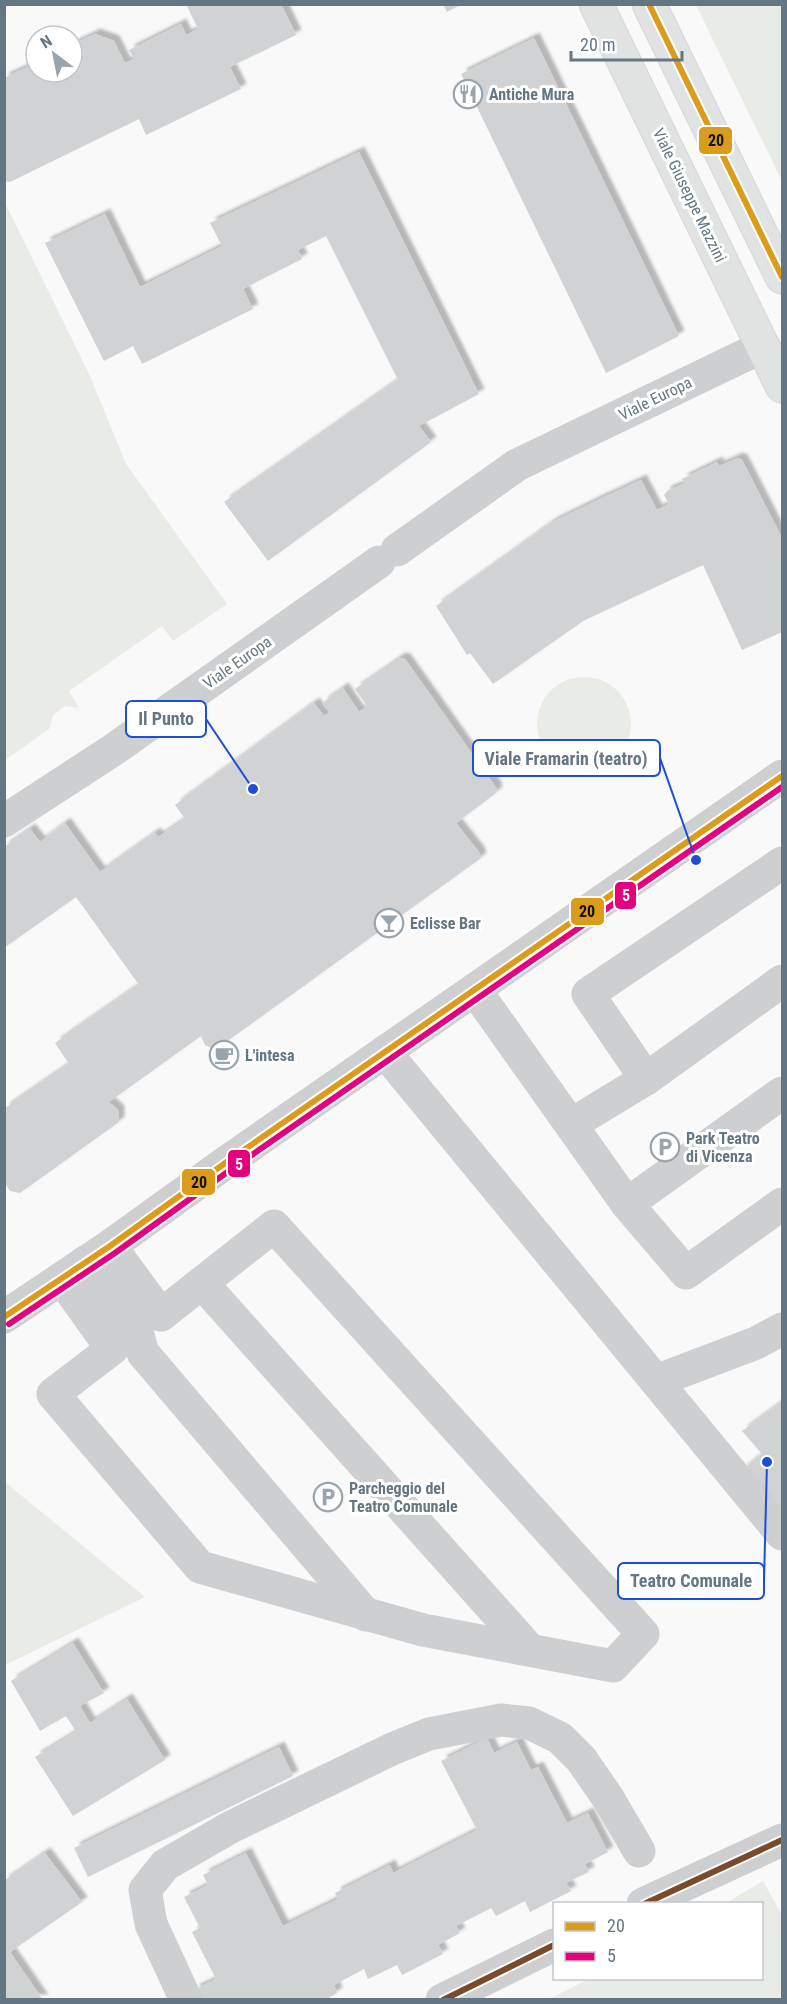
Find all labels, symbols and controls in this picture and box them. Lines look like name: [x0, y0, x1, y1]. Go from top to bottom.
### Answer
north arrow: [24, 24, 84, 84]
scale bar: [571, 24, 682, 62]
text: N: [37, 31, 56, 52]
text: 20 m: [580, 34, 615, 55]
restaurant icon: Antiche Mura: [452, 78, 484, 110]
place label: Antiche Mura: [489, 85, 575, 104]
street label: Viale Giuseppe Mazzini: [649, 125, 730, 265]
line badge: 20: [698, 126, 733, 155]
text: 20: [708, 131, 724, 150]
street label: Viale Europa: [616, 373, 695, 424]
street label: Viale Europa: [199, 632, 275, 693]
callout: Il Punto: [126, 701, 206, 737]
text: Il Punto: [138, 708, 194, 729]
callout: Viale Framarin (teatro): [473, 740, 660, 776]
text: Viale Framarin (teatro): [485, 748, 647, 770]
line badge: 5: [614, 881, 637, 910]
text: 5: [622, 886, 630, 905]
line badge: 20: [570, 897, 605, 926]
text: 20: [579, 902, 595, 921]
bar icon: Eclisse Bar: [373, 907, 405, 939]
place label: Eclisse Bar: [410, 914, 481, 933]
cafe icon: L'intesa: [208, 1039, 240, 1071]
place label: L'intesa: [245, 1046, 295, 1065]
place label: Park Teatro di Vicenza: [686, 1129, 760, 1166]
parking icon: Park Teatro di Vicenza: [649, 1131, 681, 1163]
line badge: 5: [227, 1149, 251, 1178]
text: 5: [235, 1155, 243, 1174]
line badge: 20: [181, 1168, 216, 1196]
text: 20: [191, 1173, 207, 1192]
place label: Parcheggio del Teatro Comunale: [349, 1479, 458, 1516]
parking icon: Parcheggio del Teatro Comunale: [312, 1481, 344, 1513]
callout: Teatro Comunale: [618, 1563, 764, 1599]
text: Teatro Comunale: [630, 1570, 753, 1591]
legend: [553, 1902, 763, 1980]
text: 20: [607, 1915, 625, 1936]
text: 5: [607, 1945, 616, 1966]

